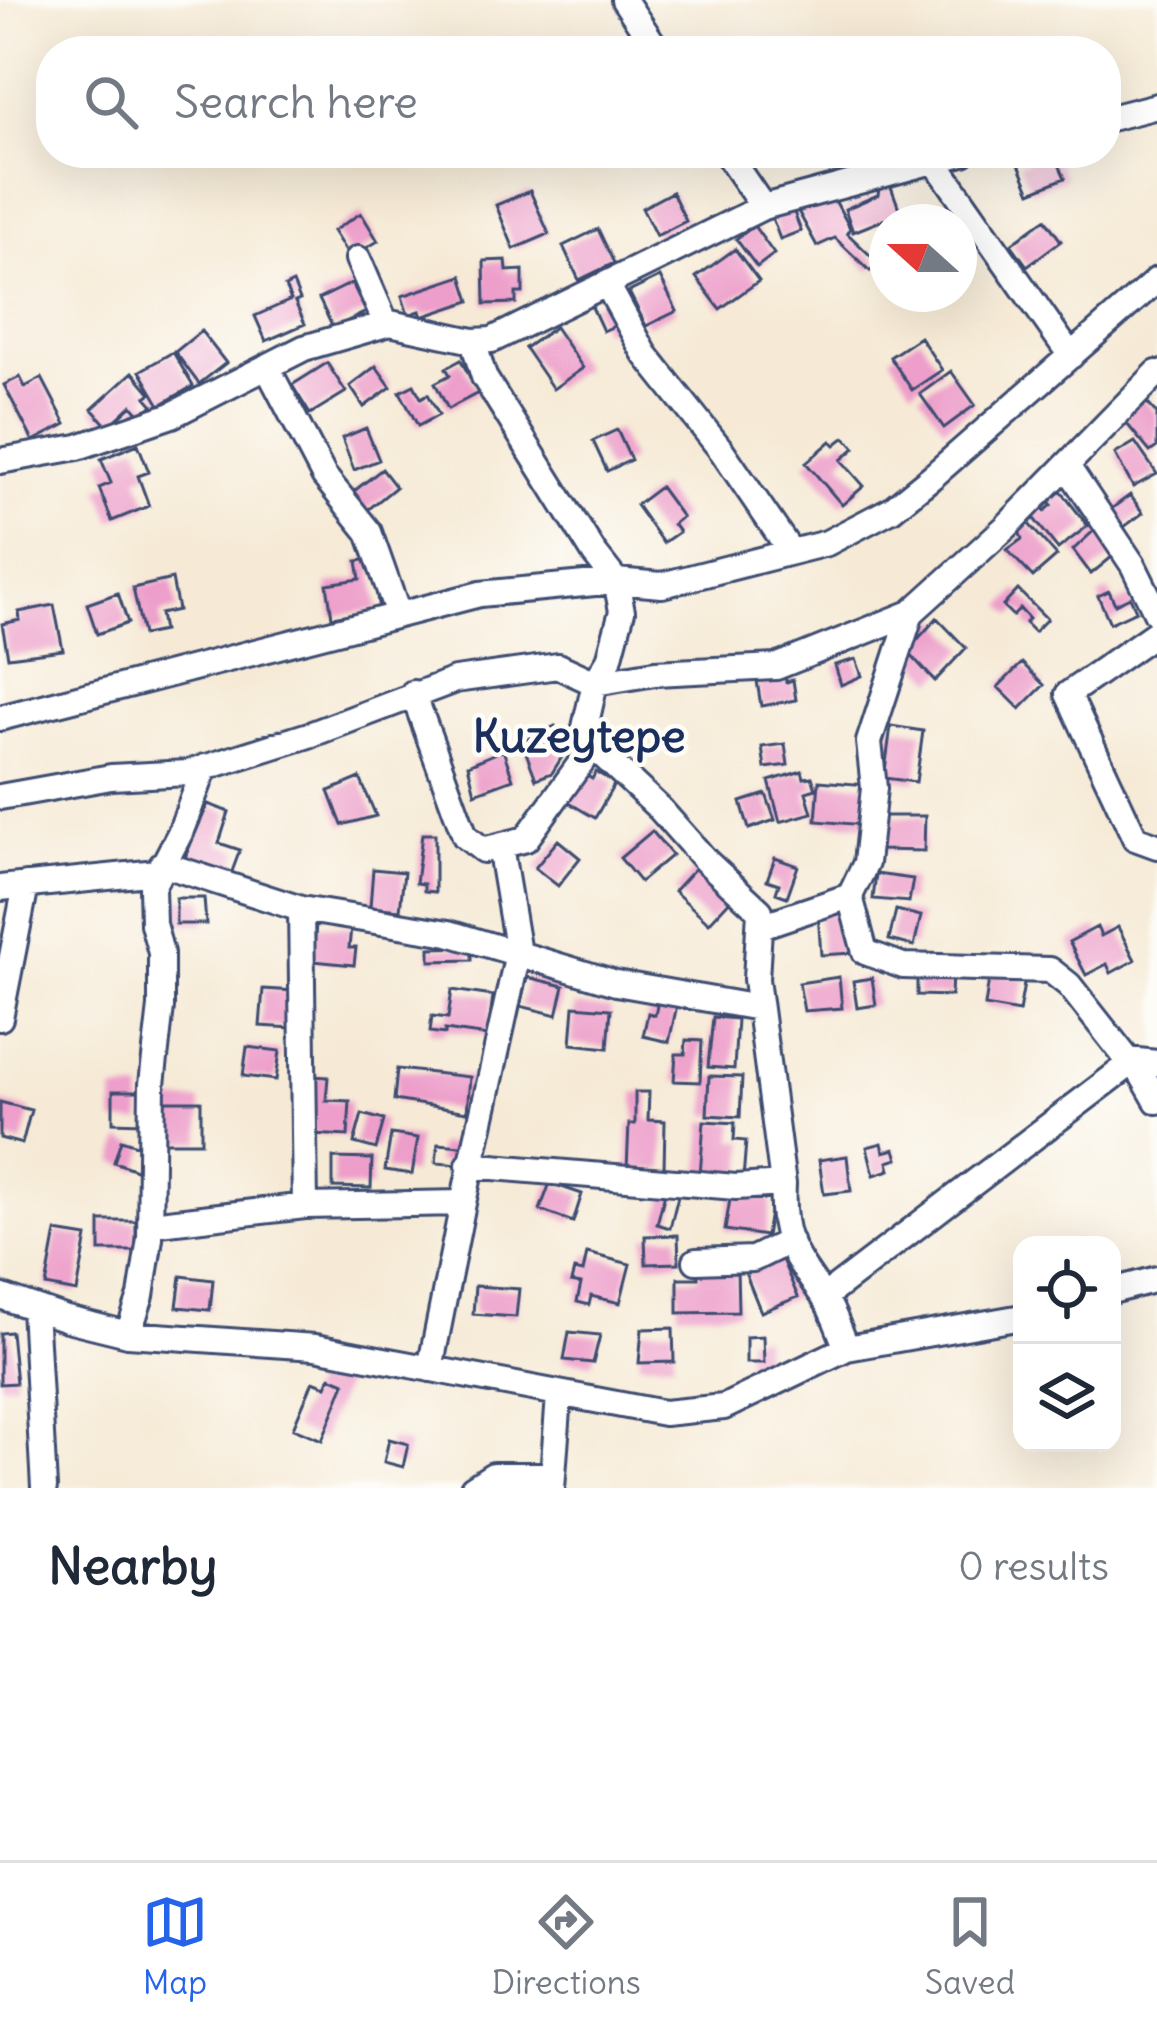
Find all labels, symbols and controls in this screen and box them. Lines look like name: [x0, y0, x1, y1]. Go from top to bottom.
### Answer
search box: [36, 36, 1121, 168]
icon: search: [78, 69, 144, 135]
text: Search here: [174, 74, 418, 130]
north arrow: [869, 204, 977, 312]
district label: Kuzeytepe: [473, 708, 685, 764]
map controls: [1013, 1236, 1121, 1452]
button: locate: [1013, 1236, 1121, 1344]
button: layers: [1013, 1344, 1121, 1452]
text: Nearby: [48, 1534, 217, 1598]
text: 0 results: [958, 1542, 1109, 1591]
tab: Map: [142, 1889, 208, 2003]
tab: Directions: [492, 1889, 641, 2003]
tab: Saved: [925, 1889, 1015, 2003]

